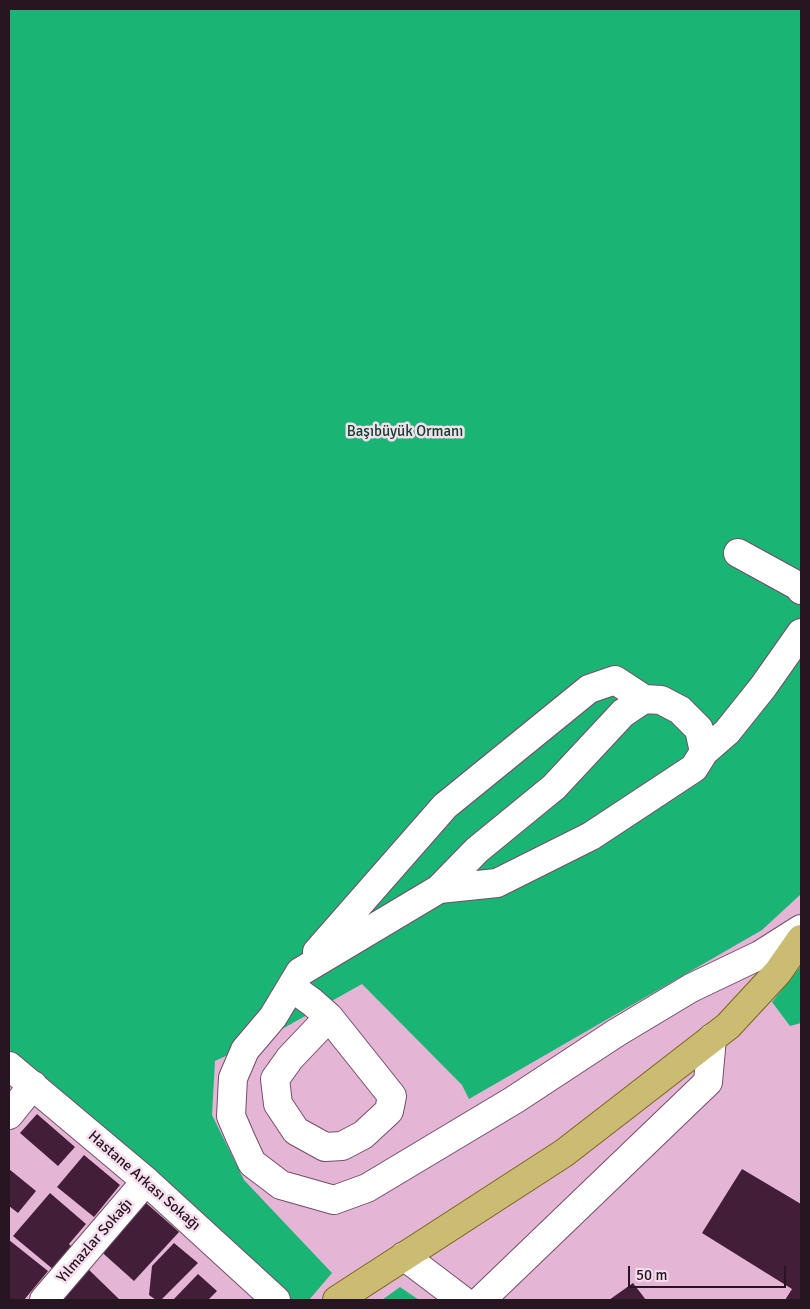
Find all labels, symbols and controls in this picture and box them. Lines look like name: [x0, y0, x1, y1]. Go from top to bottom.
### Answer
park label: Başıbüyük Ormanı: [347, 423, 463, 441]
street label: Hastane Arkası Sokağı: [84, 1127, 204, 1235]
street label: Yılmazlar Sokağı: [53, 1195, 137, 1287]
scale bar: [630, 1256, 788, 1288]
text: 50 m: [636, 1266, 667, 1284]

